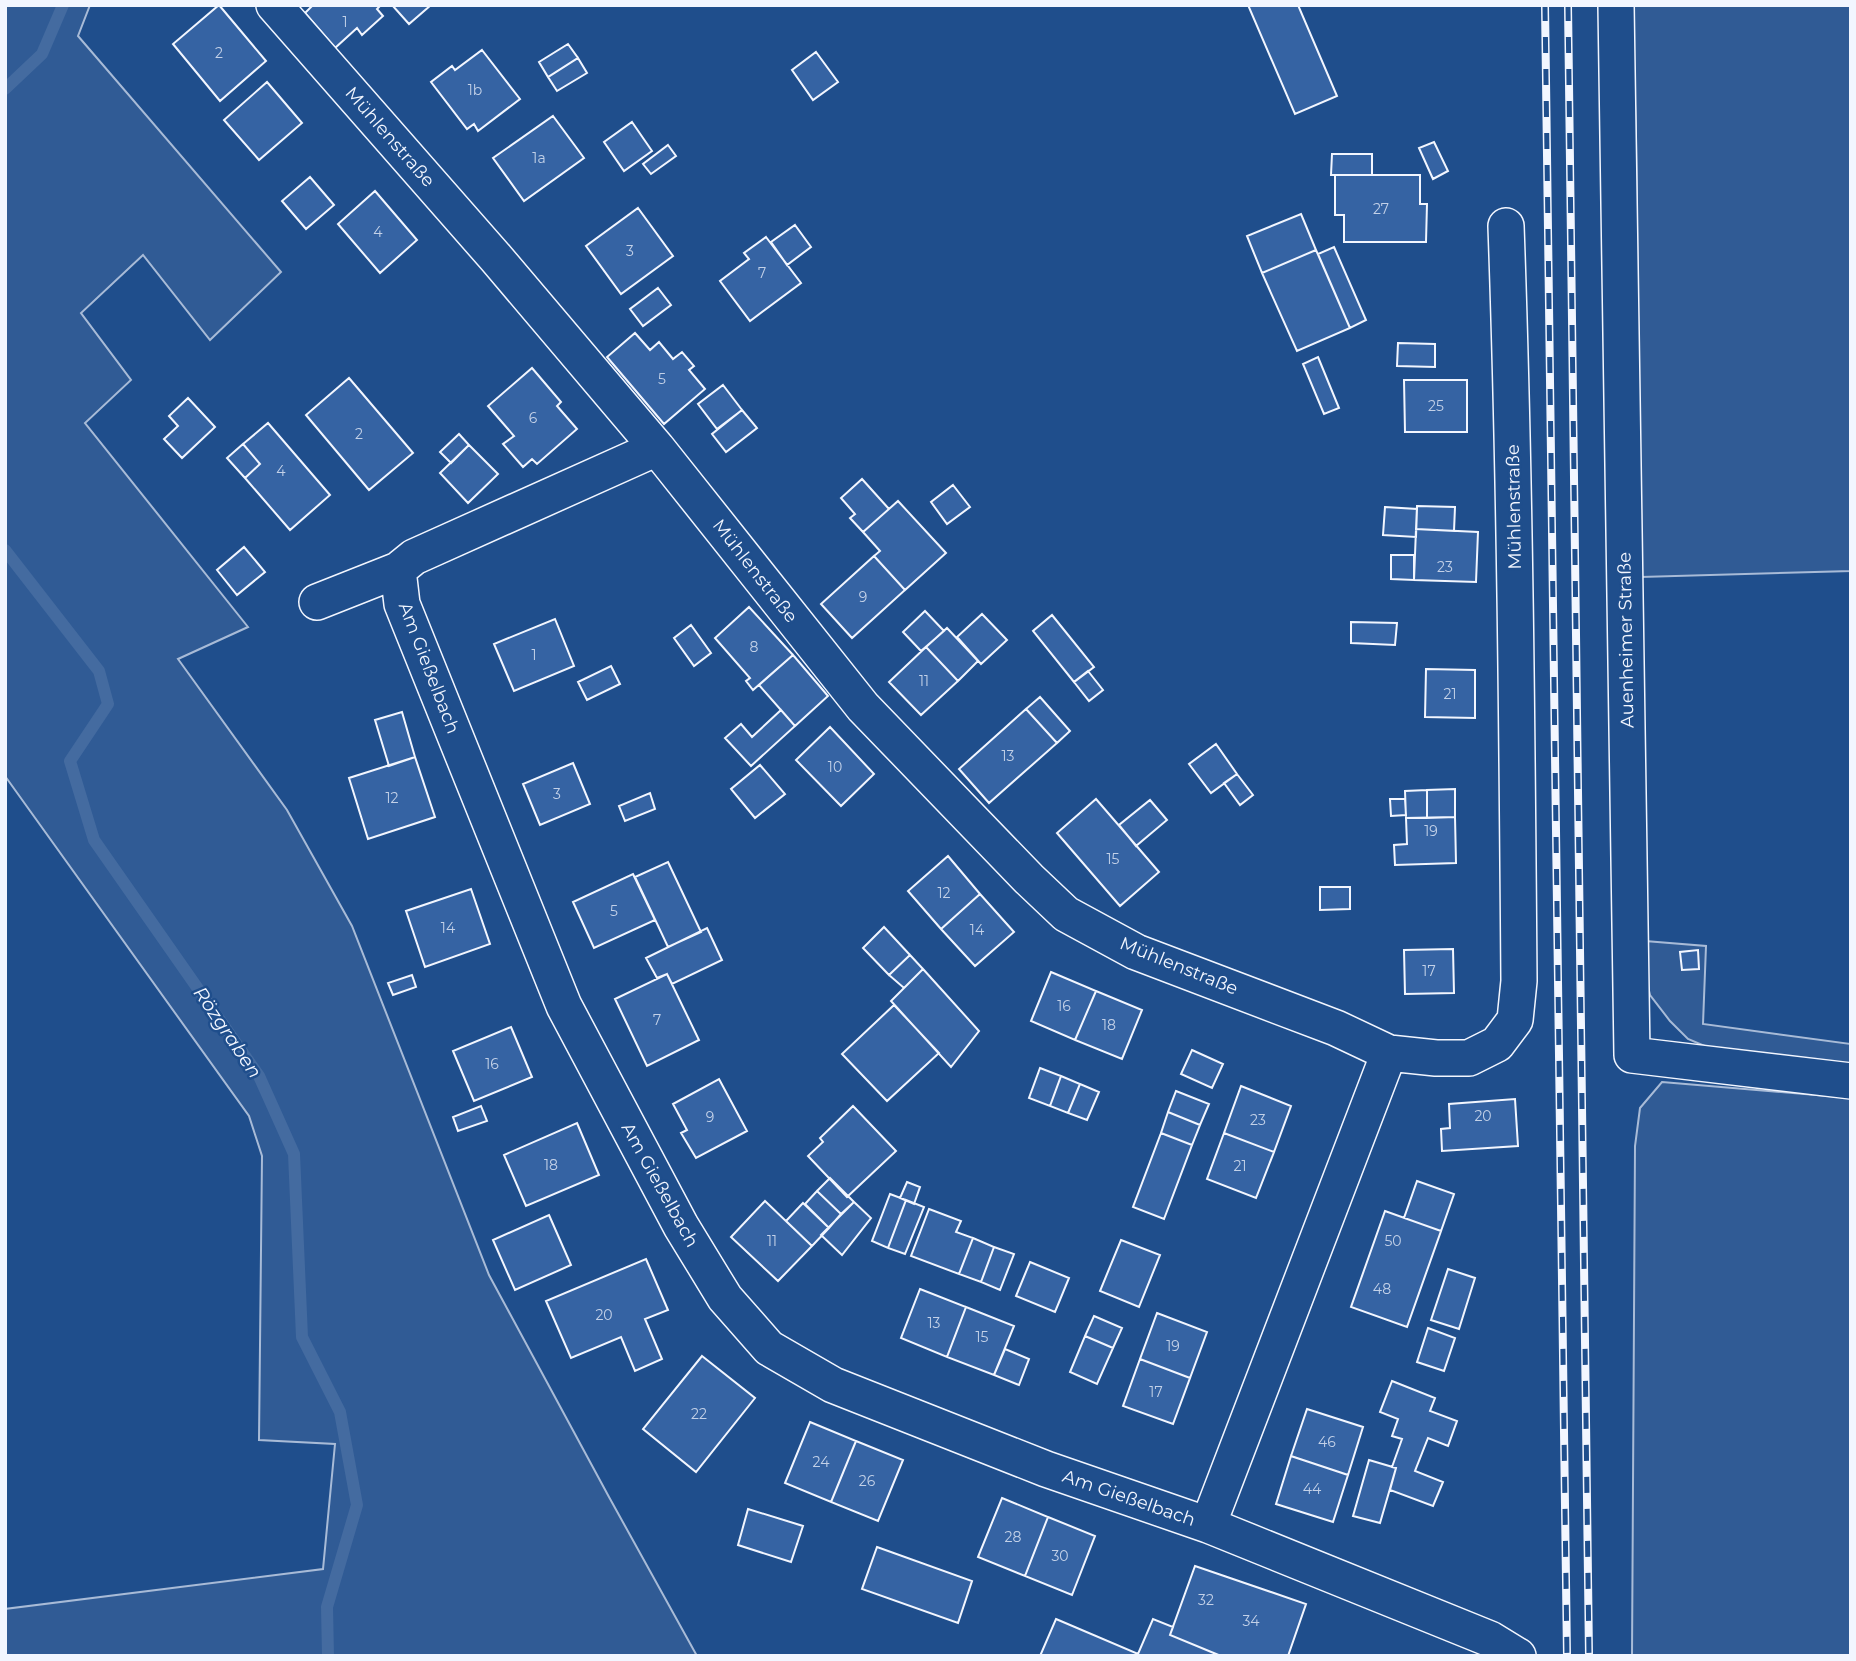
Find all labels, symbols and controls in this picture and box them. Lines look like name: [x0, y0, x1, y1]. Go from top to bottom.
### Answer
house number: 1: [342, 13, 348, 31]
house number: 2: [215, 44, 223, 62]
house number: 1b: [468, 81, 482, 99]
street label: Mühlenstraße: [341, 82, 440, 192]
house number: 1a: [532, 149, 546, 167]
house number: 27: [1373, 200, 1389, 218]
house number: 4: [373, 223, 383, 241]
house number: 3: [626, 242, 634, 260]
house number: 7: [758, 264, 766, 282]
house number: 5: [658, 370, 666, 388]
house number: 25: [1428, 397, 1444, 415]
house number: 6: [529, 409, 538, 427]
house number: 2: [355, 425, 363, 443]
street label: Mühlenstraße: [1502, 444, 1526, 570]
house number: 4: [276, 462, 286, 480]
street label: Mühlenstraße: [708, 515, 802, 627]
street label: Auenheimer Straße: [1613, 552, 1639, 728]
house number: 23: [1437, 558, 1453, 576]
house number: 9: [859, 588, 867, 606]
street label: Am Gießelbach: [394, 599, 464, 737]
house number: 8: [750, 638, 759, 656]
house number: 1: [531, 646, 537, 664]
house number: 11: [919, 672, 929, 690]
house number: 21: [1443, 685, 1457, 703]
house number: 13: [1002, 747, 1015, 765]
house number: 10: [828, 758, 842, 776]
house number: 3: [553, 785, 561, 803]
house number: 12: [385, 789, 399, 807]
house number: 19: [1424, 822, 1438, 840]
house number: 15: [1107, 850, 1120, 868]
house number: 12: [937, 884, 951, 902]
house number: 5: [610, 902, 618, 920]
house number: 14: [441, 919, 456, 937]
house number: 14: [970, 921, 985, 939]
street label: Mühlenstraße: [1117, 932, 1241, 1000]
house number: 17: [1422, 962, 1436, 980]
water label: Rözgraben: [189, 982, 267, 1082]
house number: 16: [1057, 997, 1071, 1015]
house number: 7: [653, 1011, 661, 1029]
house number: 18: [1102, 1016, 1116, 1034]
house number: 16: [485, 1055, 499, 1073]
house number: 20: [1474, 1107, 1492, 1125]
house number: 9: [706, 1108, 714, 1126]
house number: 23: [1250, 1111, 1266, 1129]
street label: Am Gießelbach: [617, 1119, 703, 1251]
house number: 18: [544, 1156, 558, 1174]
house number: 21: [1233, 1157, 1247, 1175]
house number: 11: [767, 1232, 777, 1250]
house number: 50: [1384, 1232, 1402, 1250]
house number: 48: [1373, 1280, 1391, 1298]
house number: 20: [595, 1306, 613, 1324]
house number: 13: [928, 1314, 941, 1332]
house number: 15: [976, 1328, 989, 1346]
house number: 19: [1166, 1337, 1180, 1355]
house number: 17: [1149, 1383, 1163, 1401]
house number: 22: [691, 1405, 707, 1423]
house number: 46: [1318, 1433, 1336, 1451]
house number: 24: [813, 1453, 830, 1471]
street label: Am Gießelbach: [1060, 1465, 1198, 1531]
house number: 26: [859, 1472, 876, 1490]
house number: 44: [1303, 1480, 1322, 1498]
house number: 28: [1005, 1528, 1022, 1546]
house number: 30: [1051, 1547, 1069, 1565]
house number: 32: [1198, 1591, 1214, 1609]
house number: 34: [1242, 1612, 1260, 1630]

